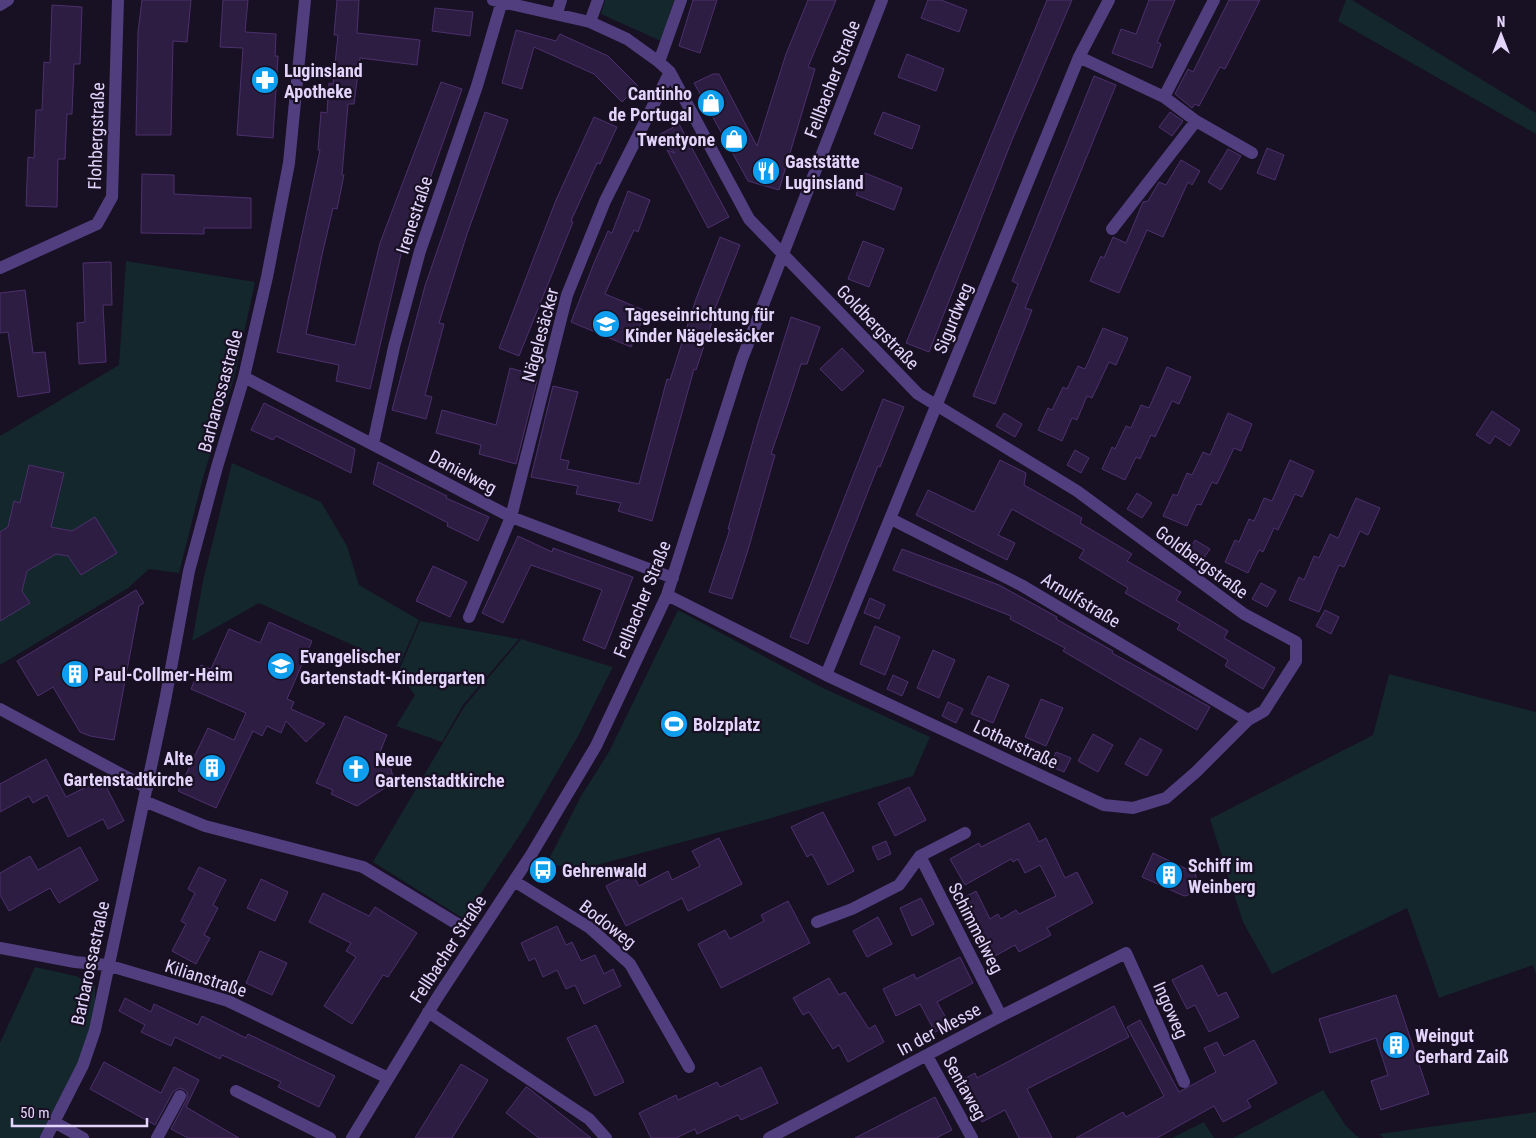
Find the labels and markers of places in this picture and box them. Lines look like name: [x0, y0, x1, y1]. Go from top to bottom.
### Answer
place label: Luginsland Apotheke: [284, 60, 363, 102]
pharmacy icon: Luginsland Apotheke: [250, 65, 280, 95]
place label: Cantinho de Portugal: [608, 83, 692, 125]
shop icon: Cantinho de Portugal: [696, 88, 726, 118]
shop icon: Twentyone: [719, 124, 749, 154]
place label: Twentyone: [637, 129, 715, 150]
place label: Gaststätte Luginsland: [785, 151, 864, 193]
restaurant icon: Gaststätte Luginsland: [751, 156, 781, 186]
place label: Tageseinrichtung für Kinder Nägelesäcker: [625, 304, 774, 346]
school or university icon: Tageseinrichtung für Kinder Nägelesäcker: [591, 309, 621, 339]
place label: Evangelischer Gartenstadt-Kindergarten: [300, 646, 485, 688]
school or university icon: Evangelischer Gartenstadt-Kindergarten: [266, 651, 296, 681]
building icon: Paul-Collmer-Heim: [60, 659, 90, 689]
place label: Paul-Collmer-Heim: [94, 664, 233, 685]
sports icon: Bolzplatz: [659, 709, 689, 739]
place label: Bolzplatz: [693, 714, 760, 735]
place label: Alte Gartenstadtkirche: [63, 748, 193, 790]
place label: Neue Gartenstadtkirche: [375, 749, 505, 791]
building icon: Alte Gartenstadtkirche: [197, 753, 227, 783]
church icon: Neue Gartenstadtkirche: [341, 754, 371, 784]
bus stop icon: Gehrenwald: [528, 855, 558, 885]
place label: Schiff im Weinberg: [1188, 855, 1256, 897]
place label: Gehrenwald: [562, 860, 647, 881]
building icon: Schiff im Weinberg: [1154, 860, 1184, 890]
place label: Weingut Gerhard Zaiß: [1415, 1025, 1509, 1067]
building icon: Weingut Gerhard Zaiß: [1381, 1030, 1411, 1060]

